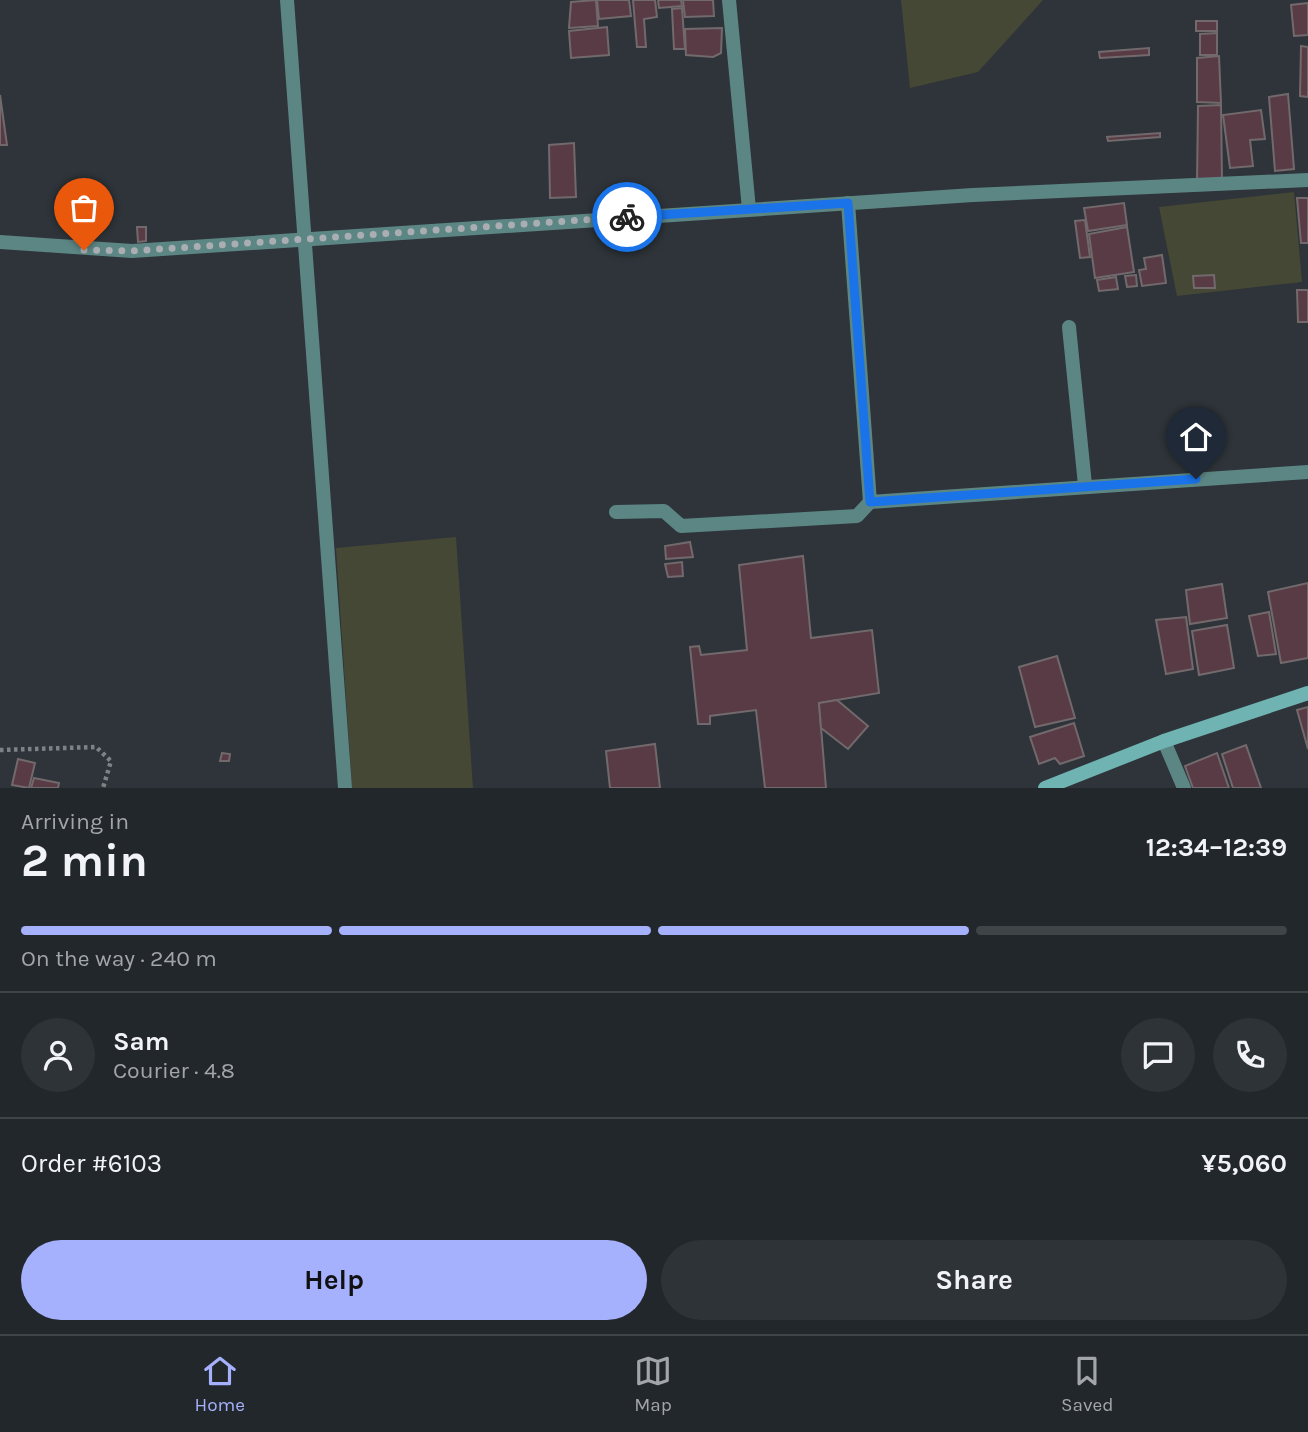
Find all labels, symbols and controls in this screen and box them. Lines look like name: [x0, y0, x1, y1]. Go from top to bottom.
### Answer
pin: [54, 178, 114, 250]
courier: [592, 182, 662, 252]
icon: bag: [65, 189, 103, 227]
icon: bike: [608, 198, 646, 236]
pin: [1166, 407, 1226, 479]
icon: home: [1177, 418, 1215, 456]
text: Arriving in: [21, 808, 129, 835]
text: 12:34–12:39: [1146, 832, 1287, 863]
text: 2 min: [21, 834, 148, 888]
text: On the way · 240 m: [21, 945, 217, 972]
button: person: [21, 1018, 95, 1092]
button: chat: [1121, 1018, 1195, 1092]
button: phone: [1213, 1018, 1287, 1092]
text: Sam: [113, 1026, 169, 1057]
text: Courier · 4.8: [113, 1057, 235, 1084]
text: Order #6103: [21, 1148, 162, 1179]
text: ¥5,060: [1201, 1148, 1287, 1179]
button: Help: [21, 1240, 647, 1320]
button: Share: [661, 1240, 1287, 1320]
tab: Home: [194, 1352, 245, 1416]
tab: Map: [634, 1352, 672, 1416]
tab: Saved: [1061, 1352, 1114, 1416]

